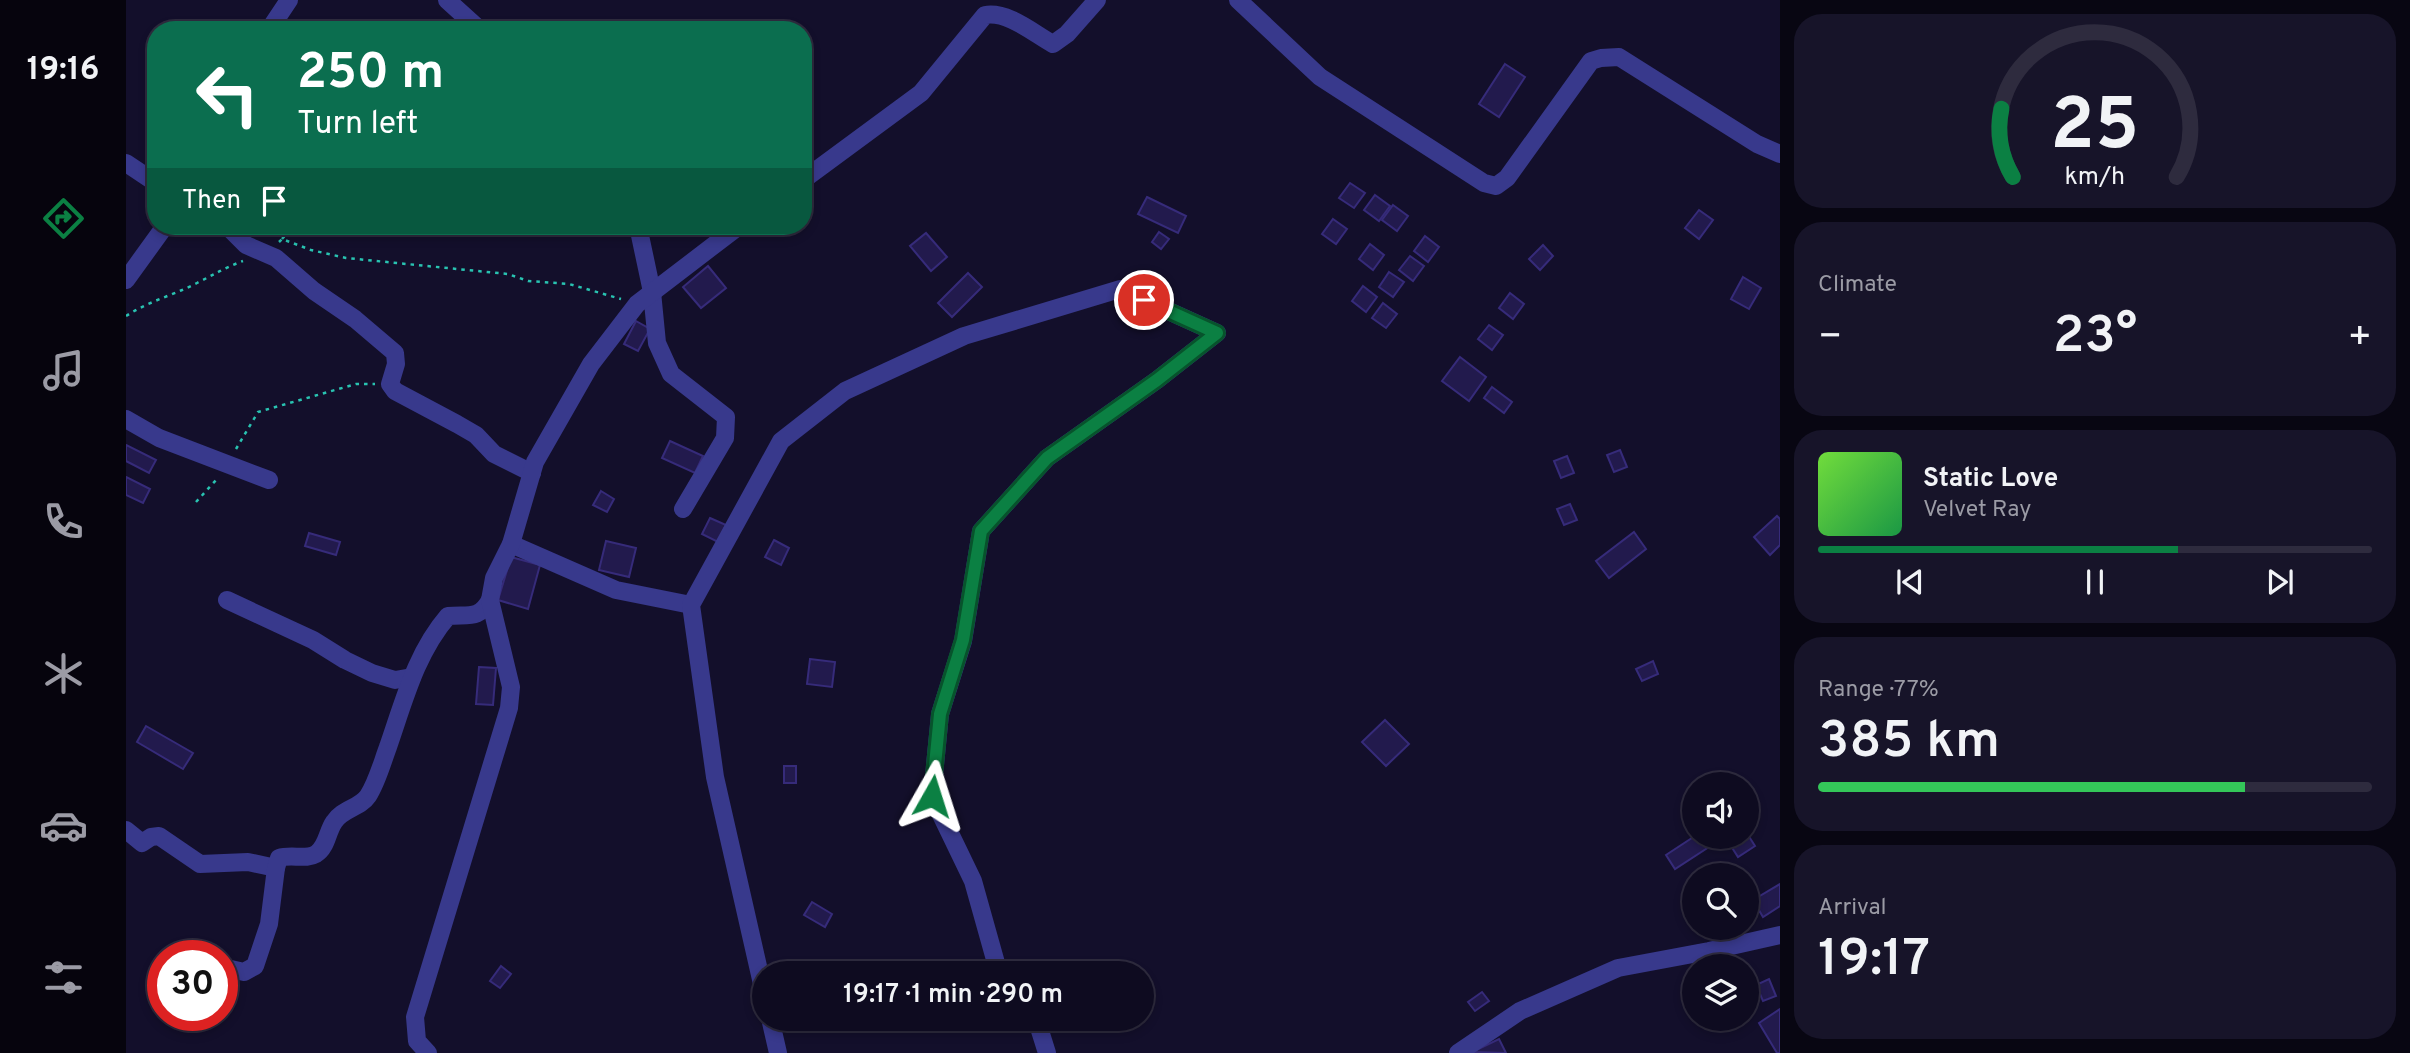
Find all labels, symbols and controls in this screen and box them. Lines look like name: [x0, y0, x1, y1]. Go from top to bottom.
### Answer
text: 250 m: [297, 44, 444, 106]
icon: left: [182, 49, 273, 140]
text: 19:16: [27, 51, 99, 91]
text: 25: [2051, 83, 2140, 175]
text: Turn left: [297, 105, 418, 145]
text: km/h: [2065, 162, 2125, 194]
icon: arrive: [255, 182, 293, 220]
text: Then: [182, 185, 241, 218]
icon: directions: [39, 194, 88, 243]
pin: [1114, 270, 1174, 330]
text: Climate: [1818, 271, 1897, 300]
icon: arrive: [1125, 281, 1163, 319]
text: 23°: [2053, 305, 2137, 371]
text: −: [1818, 314, 1843, 363]
text: +: [2347, 314, 2372, 363]
icon: music: [39, 346, 88, 395]
text: Static Love: [1923, 463, 2058, 496]
text: Velvet Ray: [1923, 496, 2031, 525]
icon: phone: [39, 497, 88, 546]
icon: previous: [1891, 563, 1929, 601]
icon: pause: [2076, 563, 2114, 601]
icon: next: [2261, 563, 2299, 601]
icon: climate: [39, 649, 88, 698]
text: Range · 77%: [1818, 676, 1939, 705]
text: 385 km: [1818, 710, 2000, 776]
position arrow: [895, 759, 969, 833]
map controls: [1682, 772, 1759, 1031]
button: sound: [1682, 772, 1759, 849]
icon: car: [39, 801, 88, 850]
button: search: [1682, 863, 1759, 940]
text: Arrival: [1818, 894, 1887, 923]
text: 19:17: [1818, 928, 1930, 994]
speed limit sign: 30: [147, 940, 238, 1031]
icon: filters: [39, 953, 88, 1002]
button: layers: [1682, 954, 1759, 1031]
text: 19:17 · 1 min · 290 m: [843, 979, 1063, 1012]

